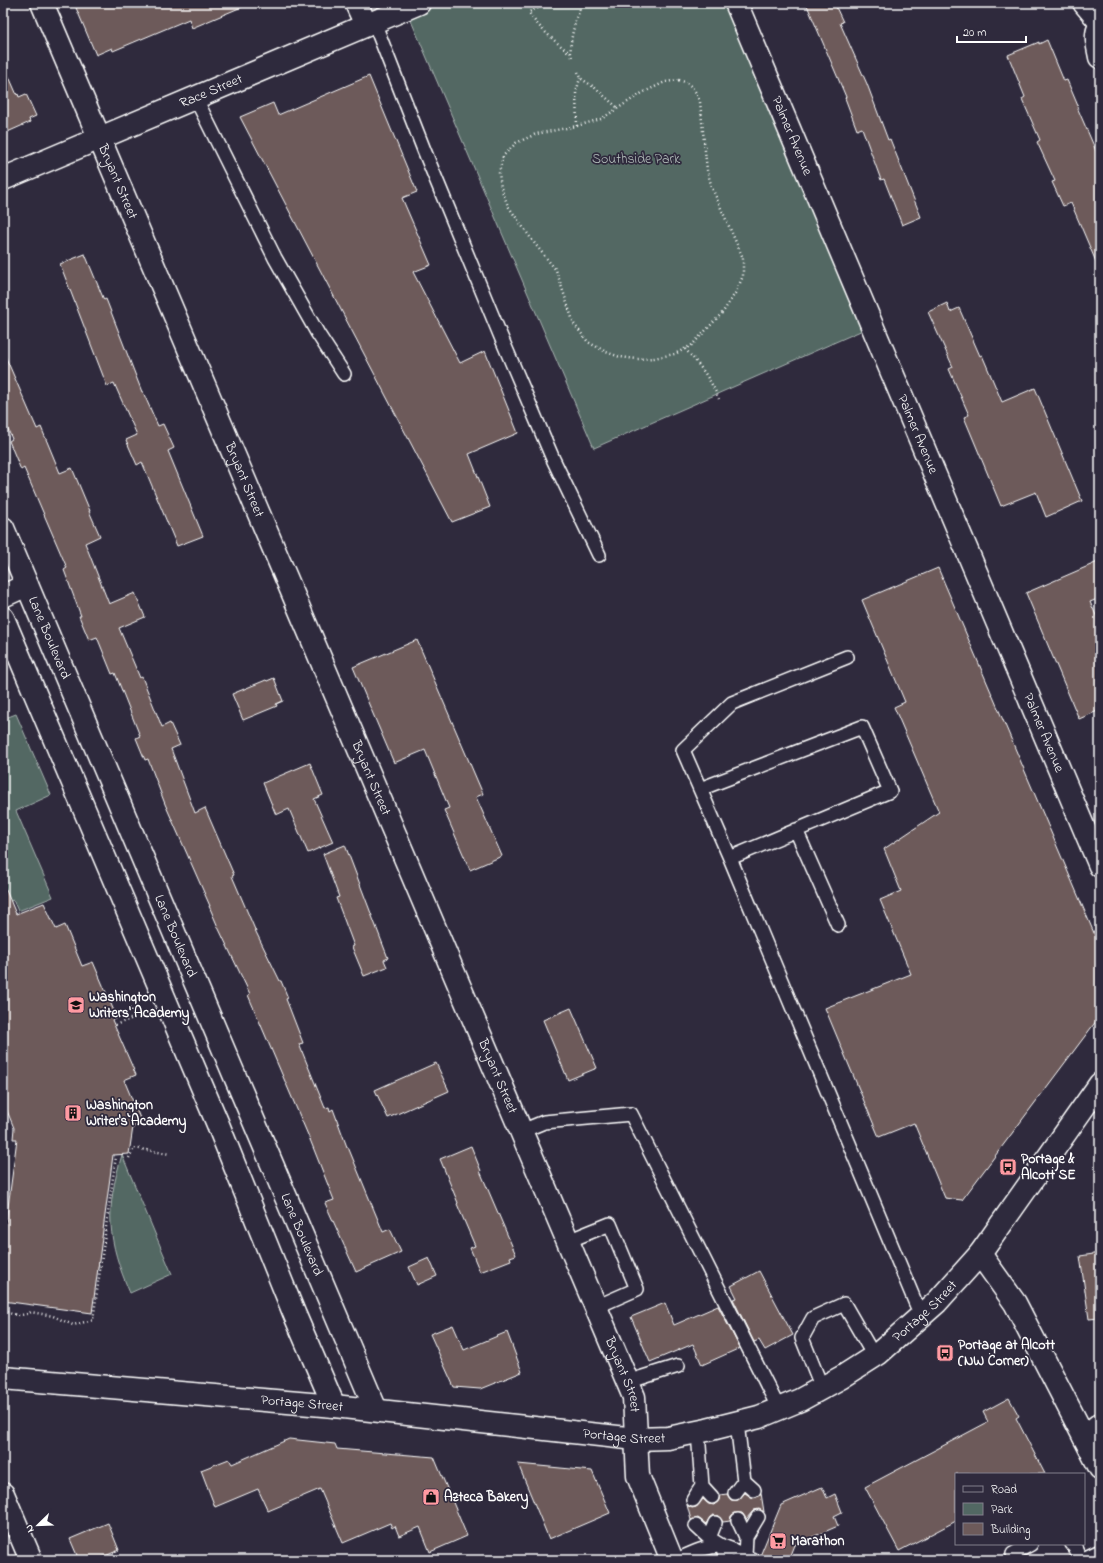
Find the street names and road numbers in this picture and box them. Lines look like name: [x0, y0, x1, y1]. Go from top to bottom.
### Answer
street label: Race Street: [176, 68, 246, 114]
street label: Palmer Avenue: [766, 93, 818, 179]
street label: Bryant Street: [92, 140, 143, 223]
street label: Palmer Avenue: [892, 391, 944, 478]
street label: Bryant Street: [219, 438, 270, 521]
street label: Lane Boulevard: [23, 593, 76, 682]
street label: Palmer Avenue: [1018, 690, 1070, 776]
street label: Bryant Street: [346, 736, 396, 819]
street label: Lane Boulevard: [149, 891, 202, 981]
street label: Bryant Street: [472, 1035, 523, 1117]
street label: Lane Boulevard: [275, 1190, 329, 1279]
street label: Portage Street: [888, 1275, 963, 1347]
street label: Bryant Street: [599, 1333, 645, 1413]
street label: Portage Street: [260, 1389, 344, 1417]
street label: Portage Street: [582, 1423, 666, 1450]

